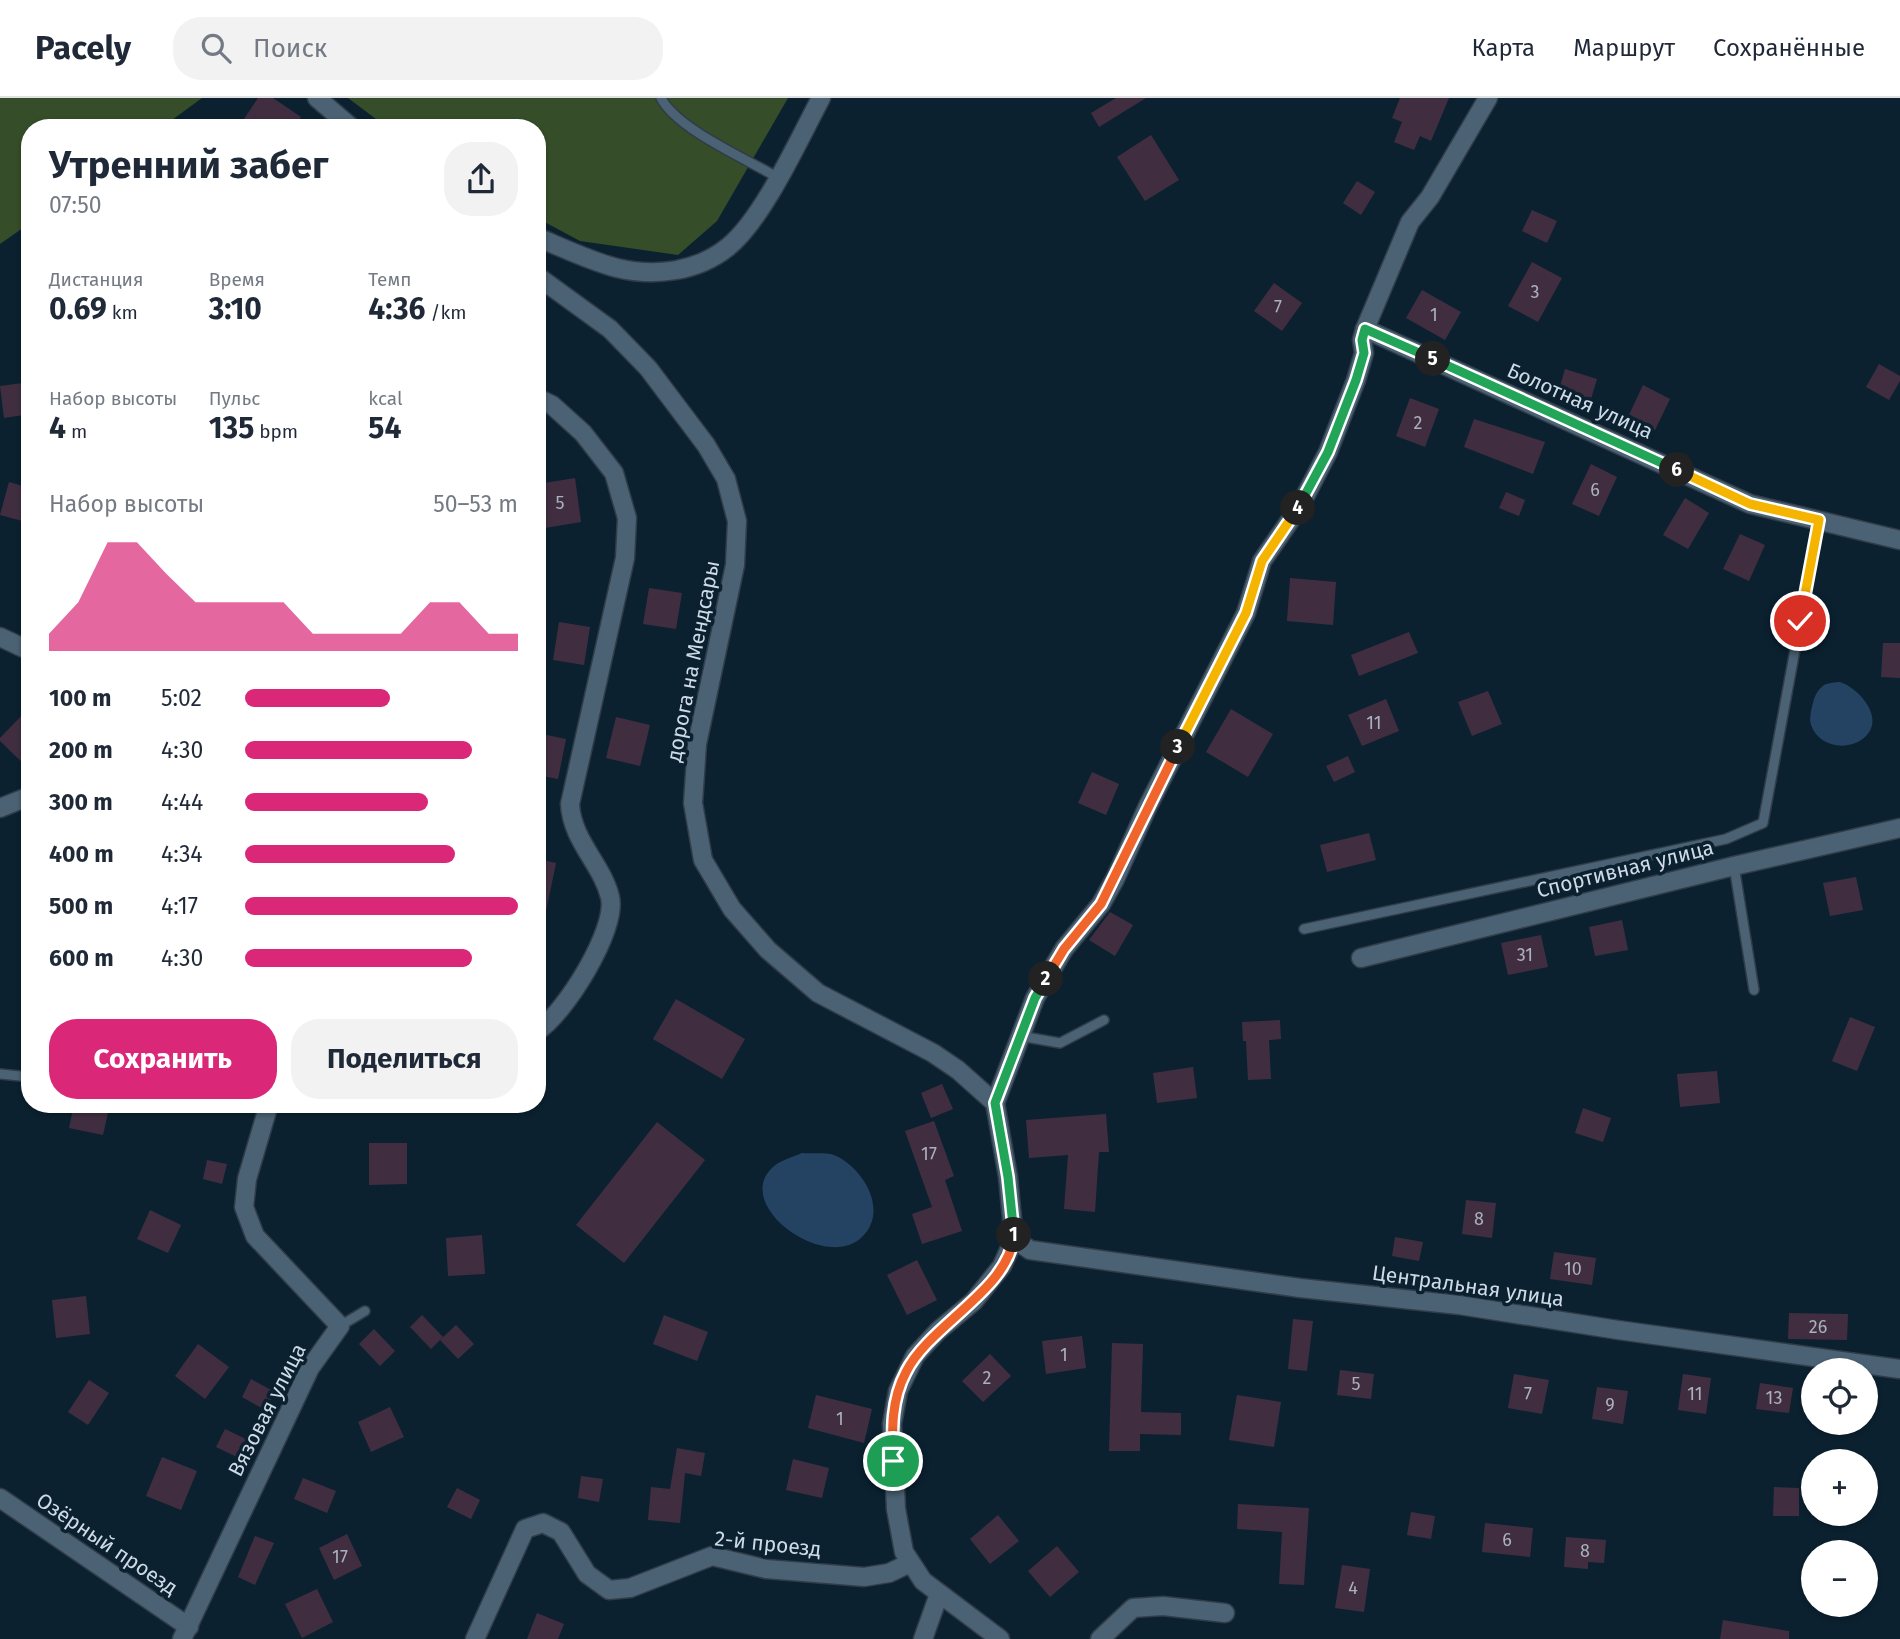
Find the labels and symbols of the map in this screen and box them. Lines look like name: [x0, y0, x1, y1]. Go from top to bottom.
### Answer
house number: 3: [1531, 281, 1539, 303]
house number: 7: [1274, 296, 1282, 318]
house number: 1: [1430, 304, 1438, 326]
pin: 5: [1416, 342, 1450, 376]
street label: Болотная улица: [1503, 357, 1657, 445]
house number: 2: [1414, 412, 1423, 434]
pin: 6: [1660, 452, 1694, 488]
house number: 6: [1590, 479, 1600, 501]
pin: 4: [1280, 490, 1316, 526]
house number: 5: [555, 492, 565, 514]
street label: дорога на Мендсары: [661, 558, 725, 764]
pin: [1770, 591, 1830, 651]
house number: 11: [1366, 712, 1382, 734]
pin: 3: [1160, 730, 1196, 764]
street label: Спортивная улица: [1534, 834, 1716, 904]
house number: 31: [1517, 944, 1533, 966]
pin: 2: [1028, 962, 1064, 996]
house number: 17: [921, 1143, 937, 1165]
house number: 8: [1474, 1208, 1484, 1230]
pin: 1: [996, 1218, 1032, 1252]
house number: 10: [1564, 1258, 1582, 1280]
street label: Центральная улица: [1370, 1260, 1566, 1312]
house number: 26: [1809, 1316, 1827, 1338]
street label: Вязовая улица: [222, 1339, 312, 1481]
house number: 1: [1060, 1344, 1068, 1366]
house number: 2: [983, 1367, 992, 1389]
house number: 5: [1351, 1373, 1361, 1395]
house number: 7: [1524, 1383, 1532, 1405]
house number: 11: [1687, 1383, 1703, 1405]
house number: 13: [1766, 1387, 1782, 1409]
house number: 9: [1605, 1394, 1615, 1416]
house number: 1: [836, 1408, 844, 1430]
pin: [863, 1431, 923, 1491]
street label: Озёрный проезд: [31, 1487, 183, 1601]
street label: 2-й проезд: [713, 1525, 823, 1563]
house number: 6: [1502, 1529, 1512, 1551]
house number: 8: [1580, 1540, 1590, 1562]
house number: 17: [332, 1546, 348, 1568]
house number: 4: [1348, 1577, 1358, 1599]

